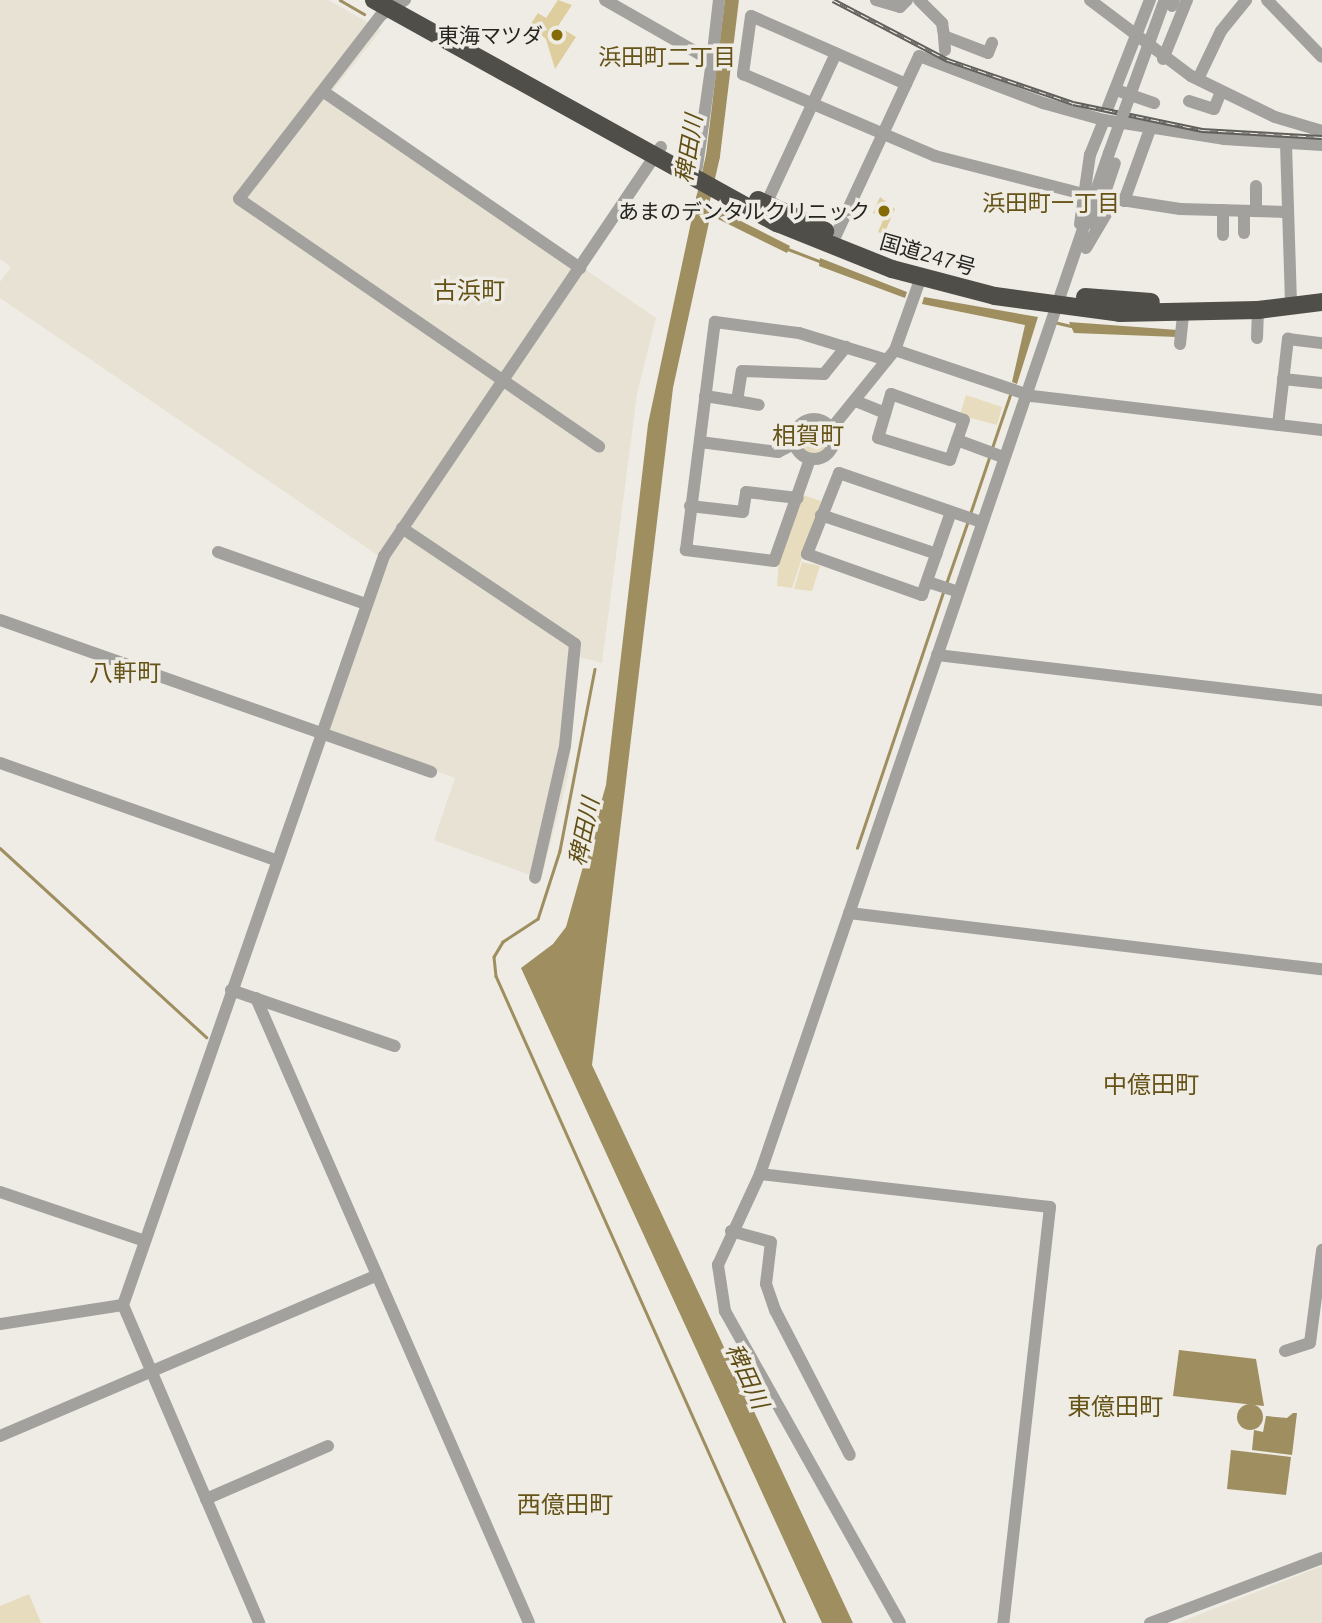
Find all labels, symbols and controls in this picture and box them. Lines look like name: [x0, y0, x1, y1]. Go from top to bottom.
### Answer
place label: 東海マツダ: [438, 22, 543, 48]
marker: 東海マツダ: [549, 27, 565, 43]
district label: 浜田町二丁目: [598, 43, 736, 71]
water label: 稗田川: [670, 113, 708, 185]
district label: 浜田町一丁目: [982, 189, 1120, 217]
place label: あまのデンタルクリニック: [618, 198, 870, 224]
marker: あまのデンタルクリニック: [876, 203, 892, 219]
street label: 国道247号: [877, 228, 979, 280]
district label: 古浜町: [433, 277, 505, 305]
district label: 相賀町: [772, 422, 844, 450]
district label: 八軒町: [89, 659, 161, 687]
water label: 稗田川: [563, 795, 605, 869]
district label: 中億田町: [1103, 1071, 1199, 1099]
water label: 稗田川: [720, 1339, 774, 1413]
district label: 東億田町: [1067, 1393, 1163, 1421]
district label: 西億田町: [517, 1491, 613, 1519]

